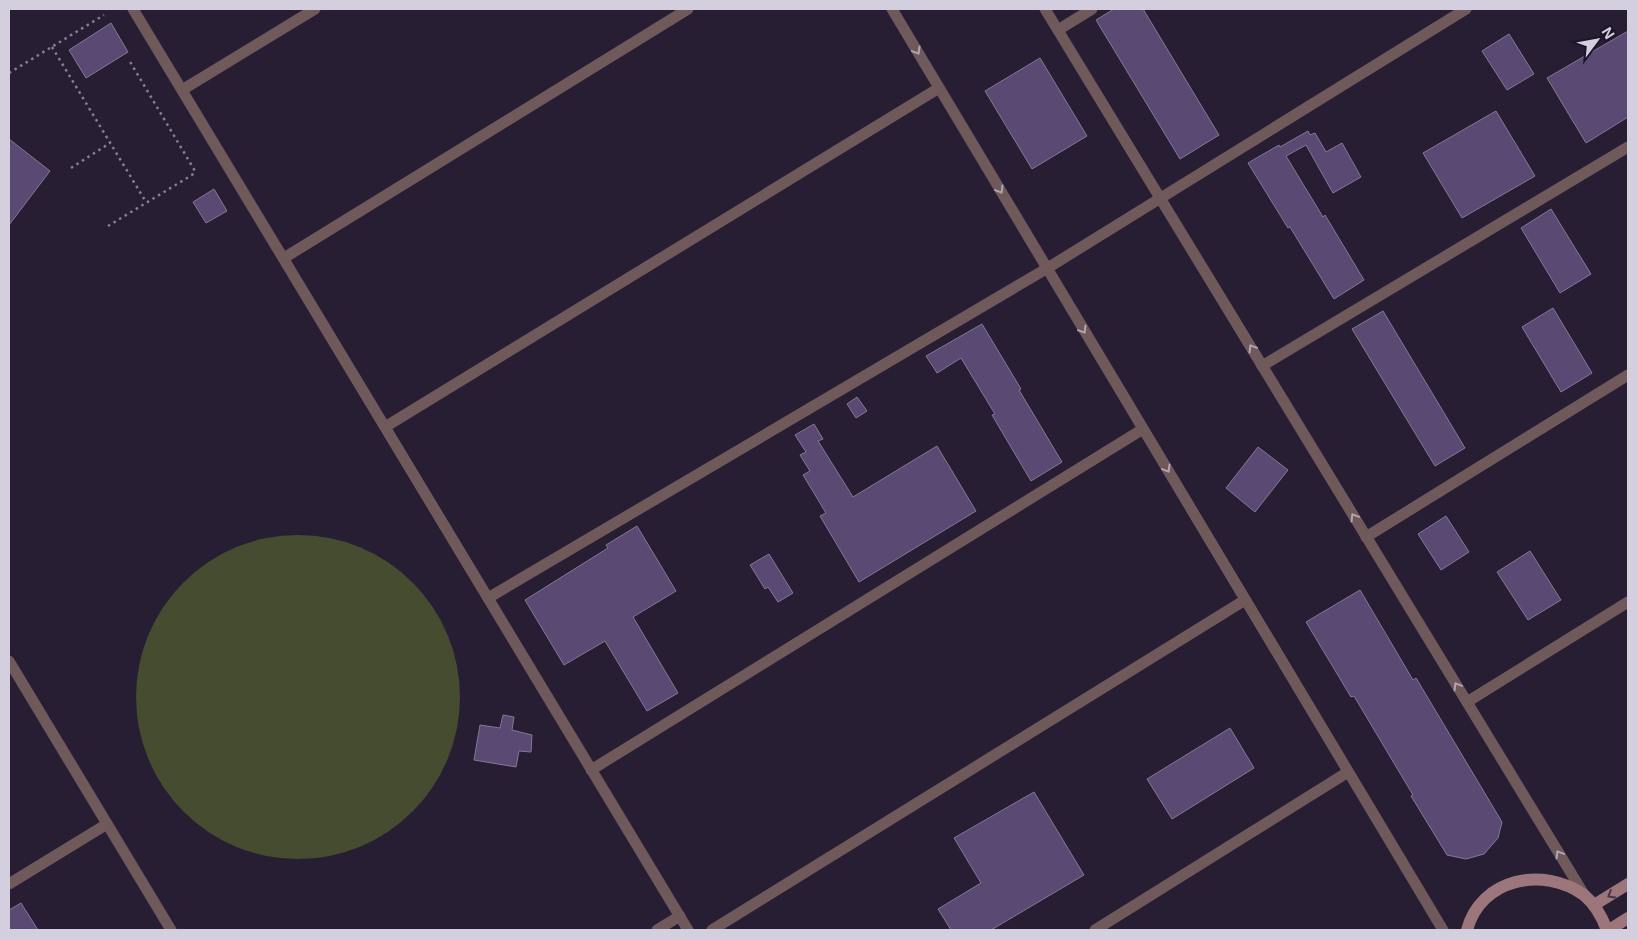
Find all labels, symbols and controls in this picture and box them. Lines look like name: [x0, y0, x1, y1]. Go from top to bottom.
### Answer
north arrow: [1572, 15, 1622, 65]
text: N: [1598, 24, 1618, 42]
one-way arrow: [910, 45, 920, 54]
one-way arrow: [993, 185, 1003, 194]
one-way arrow: [1077, 324, 1086, 333]
one-way arrow: [1248, 344, 1258, 353]
one-way arrow: [1160, 463, 1170, 472]
one-way arrow: [1351, 513, 1361, 522]
one-way arrow: [1453, 682, 1463, 691]
one-way arrow: [1556, 851, 1566, 860]
one-way arrow: [1607, 888, 1616, 898]

